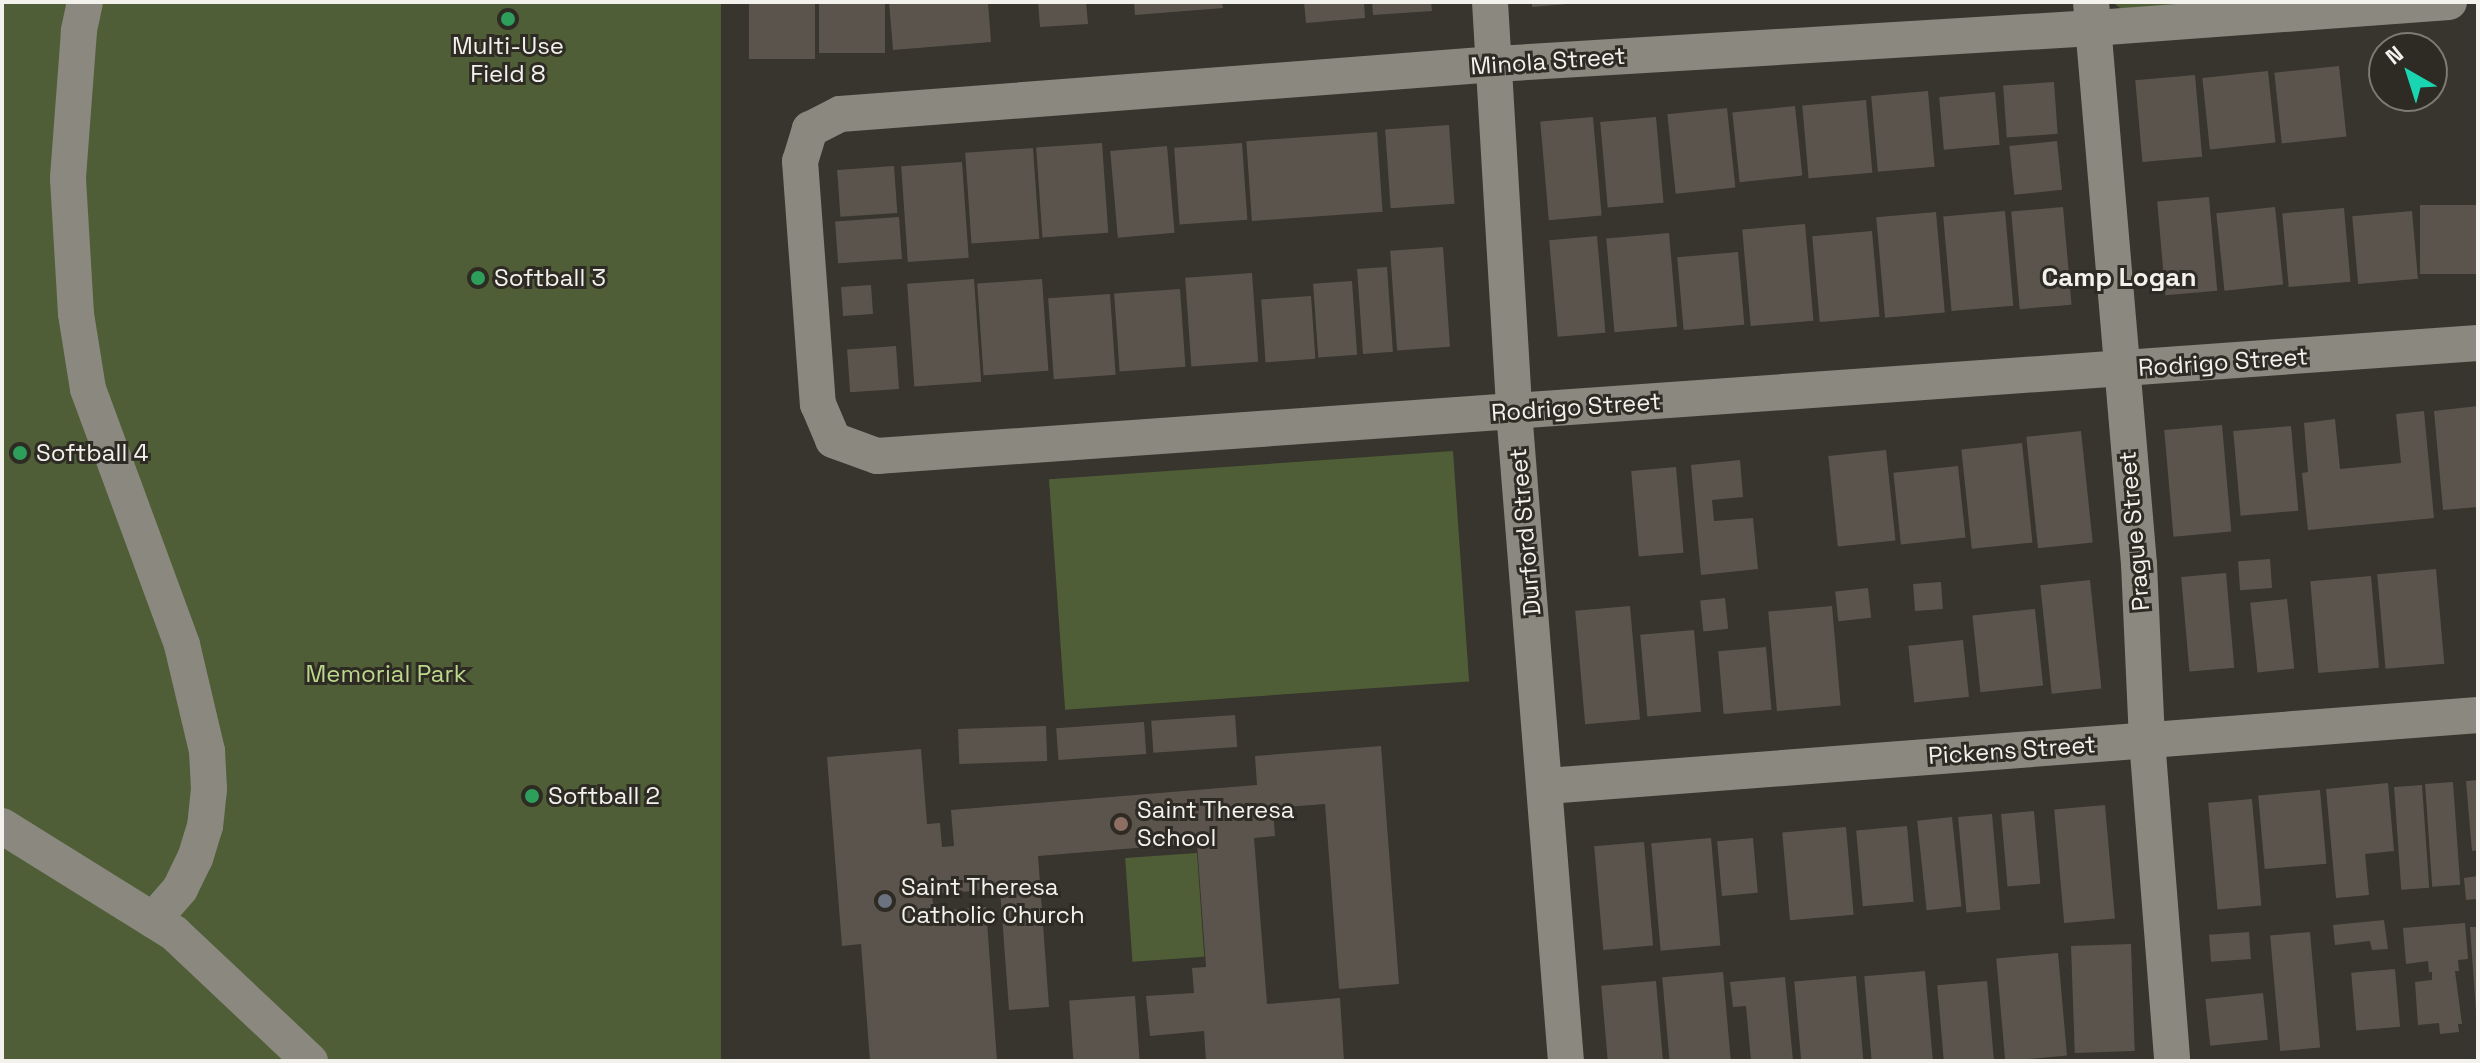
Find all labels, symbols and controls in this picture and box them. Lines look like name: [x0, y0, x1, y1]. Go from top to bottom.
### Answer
marker: Multi-Use Field 8: [499, 10, 517, 28]
place label: Multi-Use Field 8: [452, 32, 564, 88]
north arrow: [2368, 32, 2448, 112]
text: N: [2380, 39, 2409, 70]
street label: Minola Street: [1469, 41, 1627, 81]
district label: Camp Logan: [2042, 262, 2196, 294]
place label: Softball 3: [494, 264, 606, 292]
marker: Softball 3: [469, 269, 487, 287]
street label: Rodrigo Street: [2137, 342, 2309, 382]
street label: Rodrigo Street: [1490, 387, 1662, 427]
place label: Softball 4: [36, 439, 148, 467]
marker: Softball 4: [11, 444, 29, 462]
street label: Durford Street: [1503, 447, 1547, 617]
street label: Prague Street: [2113, 450, 2155, 612]
park label: Memorial Park: [305, 660, 467, 688]
street label: Pickens Street: [1927, 730, 2097, 770]
place label: Softball 2: [548, 782, 660, 810]
marker: Softball 2: [523, 787, 541, 805]
place label: Saint Theresa School: [1137, 796, 1295, 852]
marker: Saint Theresa School: [1112, 815, 1130, 833]
place label: Saint Theresa Catholic Church: [901, 873, 1085, 929]
marker: Saint Theresa Catholic Church: [876, 892, 894, 910]

